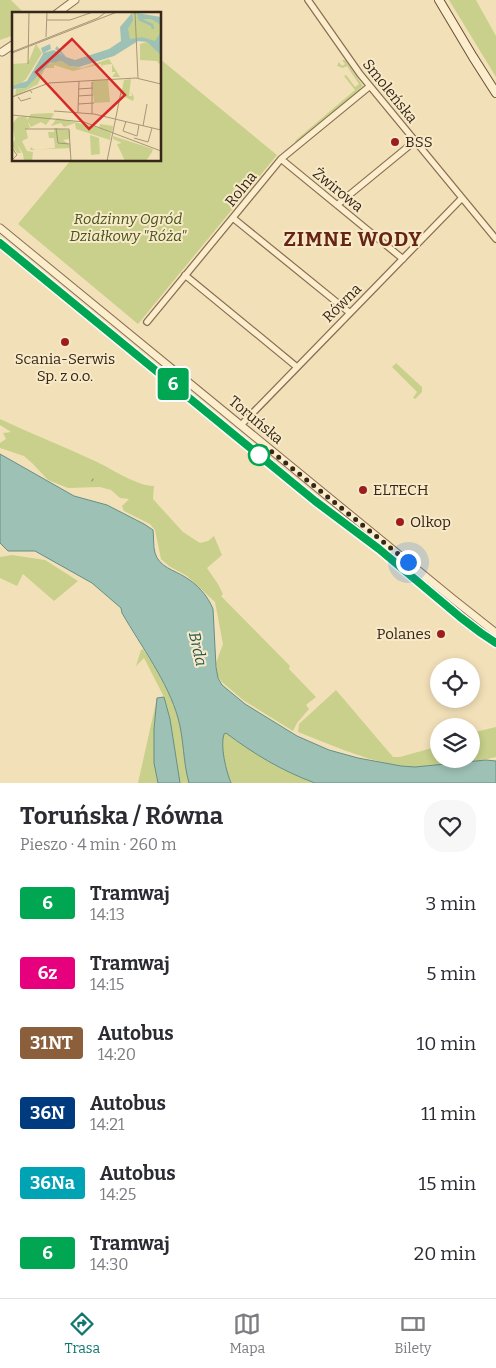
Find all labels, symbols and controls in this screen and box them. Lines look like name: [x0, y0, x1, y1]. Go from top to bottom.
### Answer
inset map: [12, 12, 161, 161]
street label: Smoleńska: [359, 55, 421, 127]
place label: BSS: [405, 133, 433, 151]
marker: BSS: [389, 136, 401, 148]
street label: Żwirowa: [309, 164, 367, 216]
street label: Rolna: [221, 168, 261, 210]
park label: Rodzinny Ogród Działkowy "Róża": [69, 210, 187, 245]
district label: ZIMNE WODY: [283, 227, 423, 251]
street label: Równa: [319, 280, 365, 326]
marker: Scania-Serwis Sp. z o.o.: [59, 336, 71, 348]
place label: Scania-Serwis Sp. z o.o.: [15, 350, 115, 385]
line badge: 6: [157, 368, 189, 400]
text: 6: [168, 373, 178, 395]
street label: Toruńska: [225, 392, 287, 448]
unlabelled marker: [248, 444, 270, 466]
place label: ELTECH: [373, 481, 429, 499]
marker: ELTECH: [357, 484, 369, 496]
place label: Olkop: [410, 513, 451, 531]
marker: Olkop: [394, 516, 406, 528]
your location: [396, 550, 421, 575]
place label: Polanes: [376, 625, 431, 643]
marker: Polanes: [435, 628, 447, 640]
water label: Brda: [185, 630, 211, 668]
map controls: [430, 658, 480, 768]
button: locate: [430, 658, 480, 708]
button: layers: [430, 718, 480, 768]
button: heart: [424, 800, 476, 852]
text: Toruńska / Równa: [20, 802, 223, 830]
text: Pieszo · 4 min · 260 m: [20, 835, 177, 854]
text: Tramwaj: [90, 882, 170, 905]
text: 6: [42, 892, 53, 914]
text: 3 min: [426, 892, 476, 915]
text: 14:13: [90, 905, 125, 924]
text: Tramwaj: [90, 952, 170, 975]
text: 6z: [38, 962, 57, 984]
text: 5 min: [426, 962, 476, 985]
text: 14:15: [90, 975, 124, 994]
text: Autobus: [98, 1022, 174, 1045]
text: 31NT: [30, 1032, 73, 1054]
text: 10 min: [416, 1032, 476, 1055]
text: 14:20: [98, 1045, 136, 1064]
text: Autobus: [90, 1092, 166, 1115]
text: 36N: [30, 1102, 65, 1124]
text: 11 min: [421, 1102, 476, 1125]
text: 14:21: [90, 1115, 124, 1134]
text: Autobus: [100, 1162, 176, 1185]
text: 36Na: [30, 1172, 75, 1194]
text: 15 min: [419, 1172, 476, 1195]
text: 14:25: [100, 1185, 136, 1204]
text: Tramwaj: [90, 1232, 170, 1255]
text: 6: [42, 1242, 53, 1264]
text: 20 min: [414, 1242, 476, 1265]
text: 14:30: [90, 1255, 129, 1274]
tab: Trasa: [65, 1310, 100, 1357]
tab: Mapa: [229, 1310, 265, 1357]
tab: Bilety: [394, 1310, 431, 1357]

